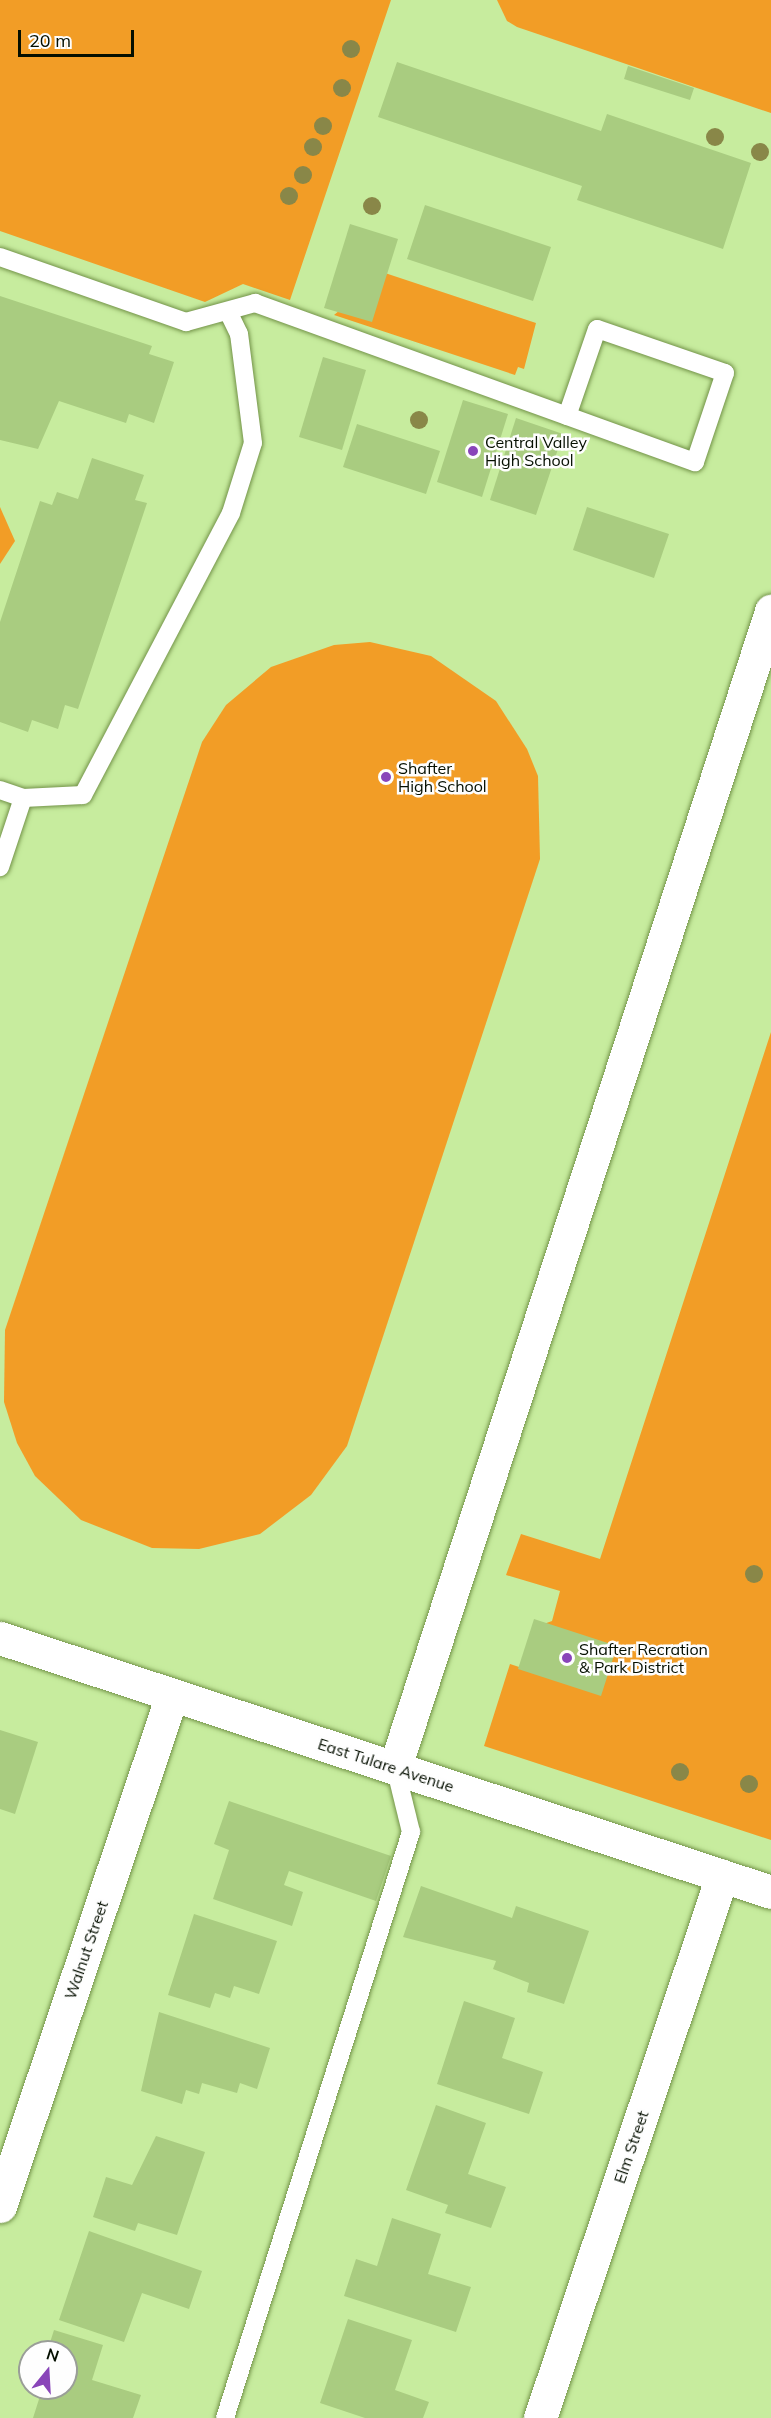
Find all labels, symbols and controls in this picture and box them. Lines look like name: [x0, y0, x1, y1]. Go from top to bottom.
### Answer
scale bar: [21, 18, 136, 56]
text: 20 m: [29, 29, 71, 52]
place label: Central Valley High School: [485, 432, 587, 470]
marker: Central Valley High School: [466, 444, 480, 458]
place label: Shafter High School: [398, 758, 487, 796]
marker: Shafter High School: [379, 770, 393, 784]
place label: Shafter Recration & Park District: [579, 1639, 708, 1677]
marker: Shafter Recration & Park District: [560, 1651, 574, 1665]
street label: East Tulare Avenue: [316, 1734, 456, 1796]
street label: Walnut Street: [60, 1898, 112, 2002]
street label: Elm Street: [610, 2108, 652, 2186]
north arrow: [18, 2340, 78, 2400]
text: N: [44, 2343, 62, 2366]

